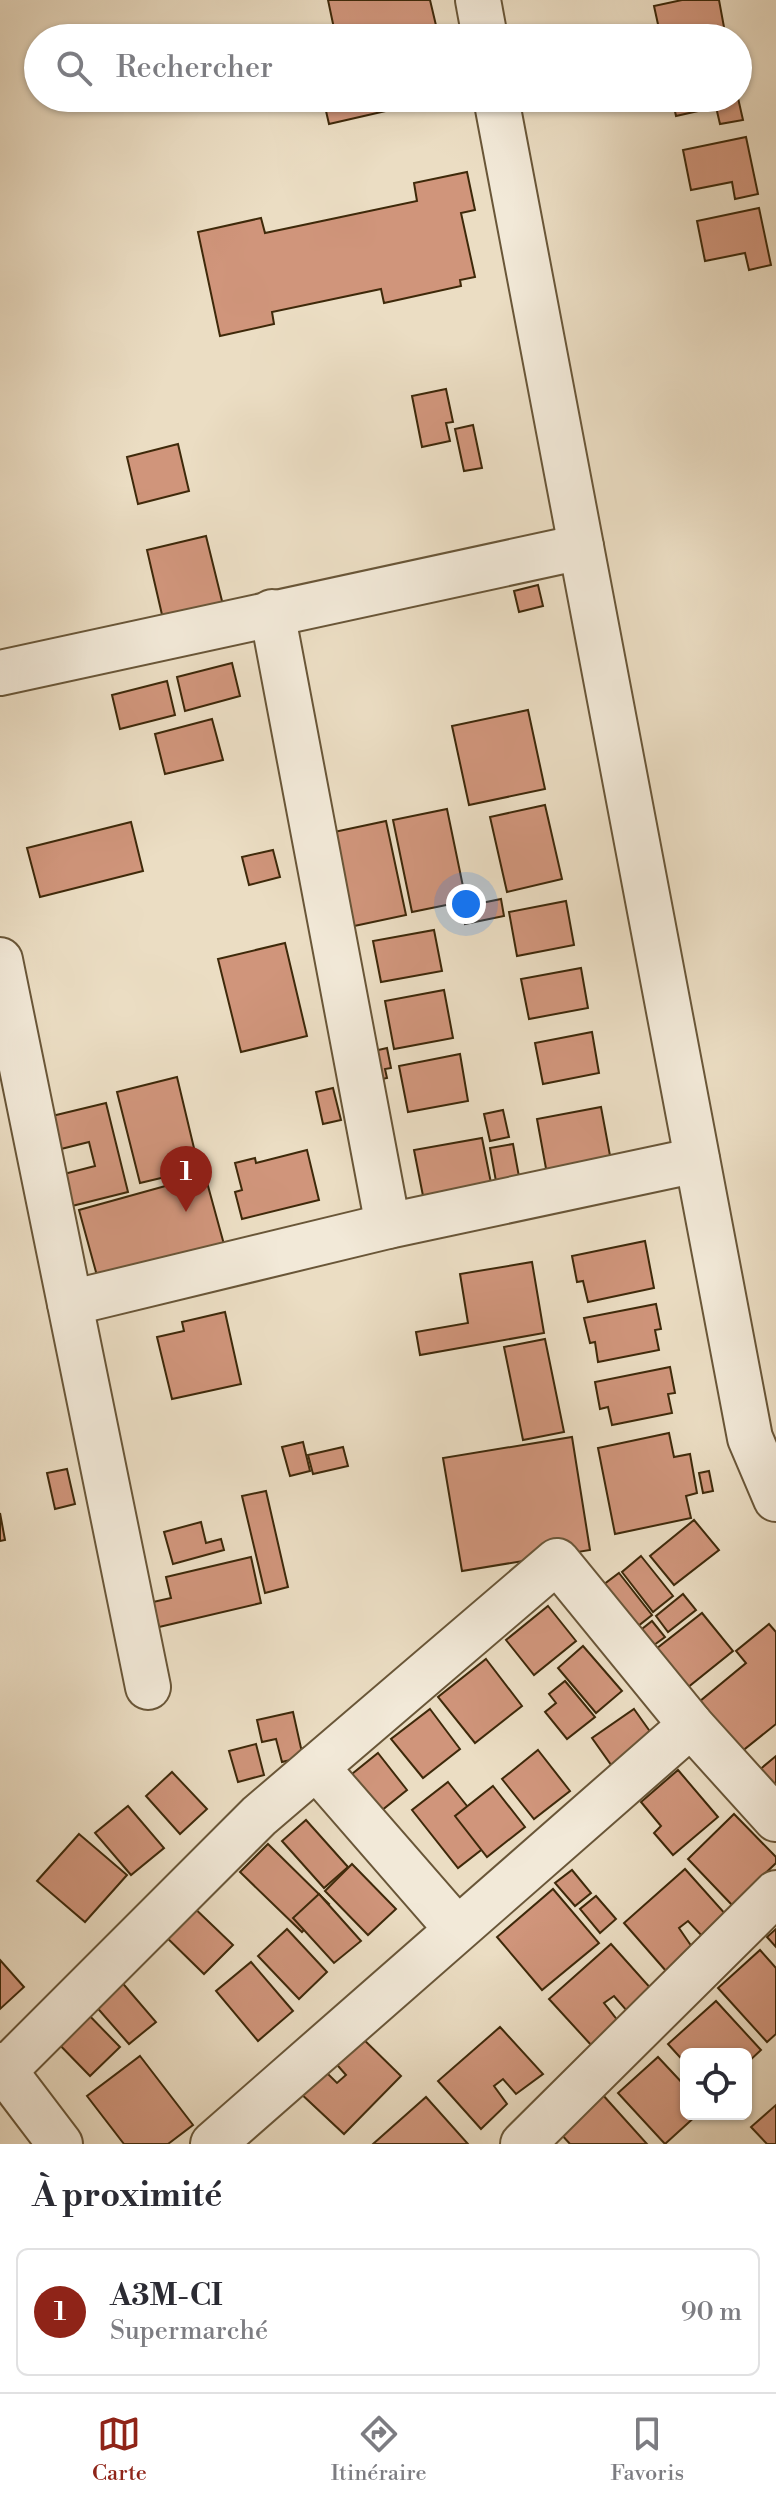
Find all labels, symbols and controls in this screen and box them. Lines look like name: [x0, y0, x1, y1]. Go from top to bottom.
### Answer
search box: [24, 24, 752, 112]
icon: search: [52, 46, 96, 90]
text: Rechercher: [116, 49, 273, 87]
your location: [446, 884, 486, 924]
pin: 1: [160, 1146, 212, 1212]
map controls: [680, 2048, 752, 2120]
button: locate: [680, 2048, 752, 2120]
text: À proximité: [32, 2175, 222, 2217]
text: A3M-CI: [110, 2277, 223, 2315]
text: 1: [54, 2296, 66, 2328]
text: 90 m: [681, 2296, 742, 2328]
text: Supermarché: [110, 2315, 268, 2347]
tab: Carte: [92, 2412, 147, 2487]
tab: Itinéraire: [331, 2412, 427, 2487]
tab: Favoris: [610, 2412, 684, 2487]

